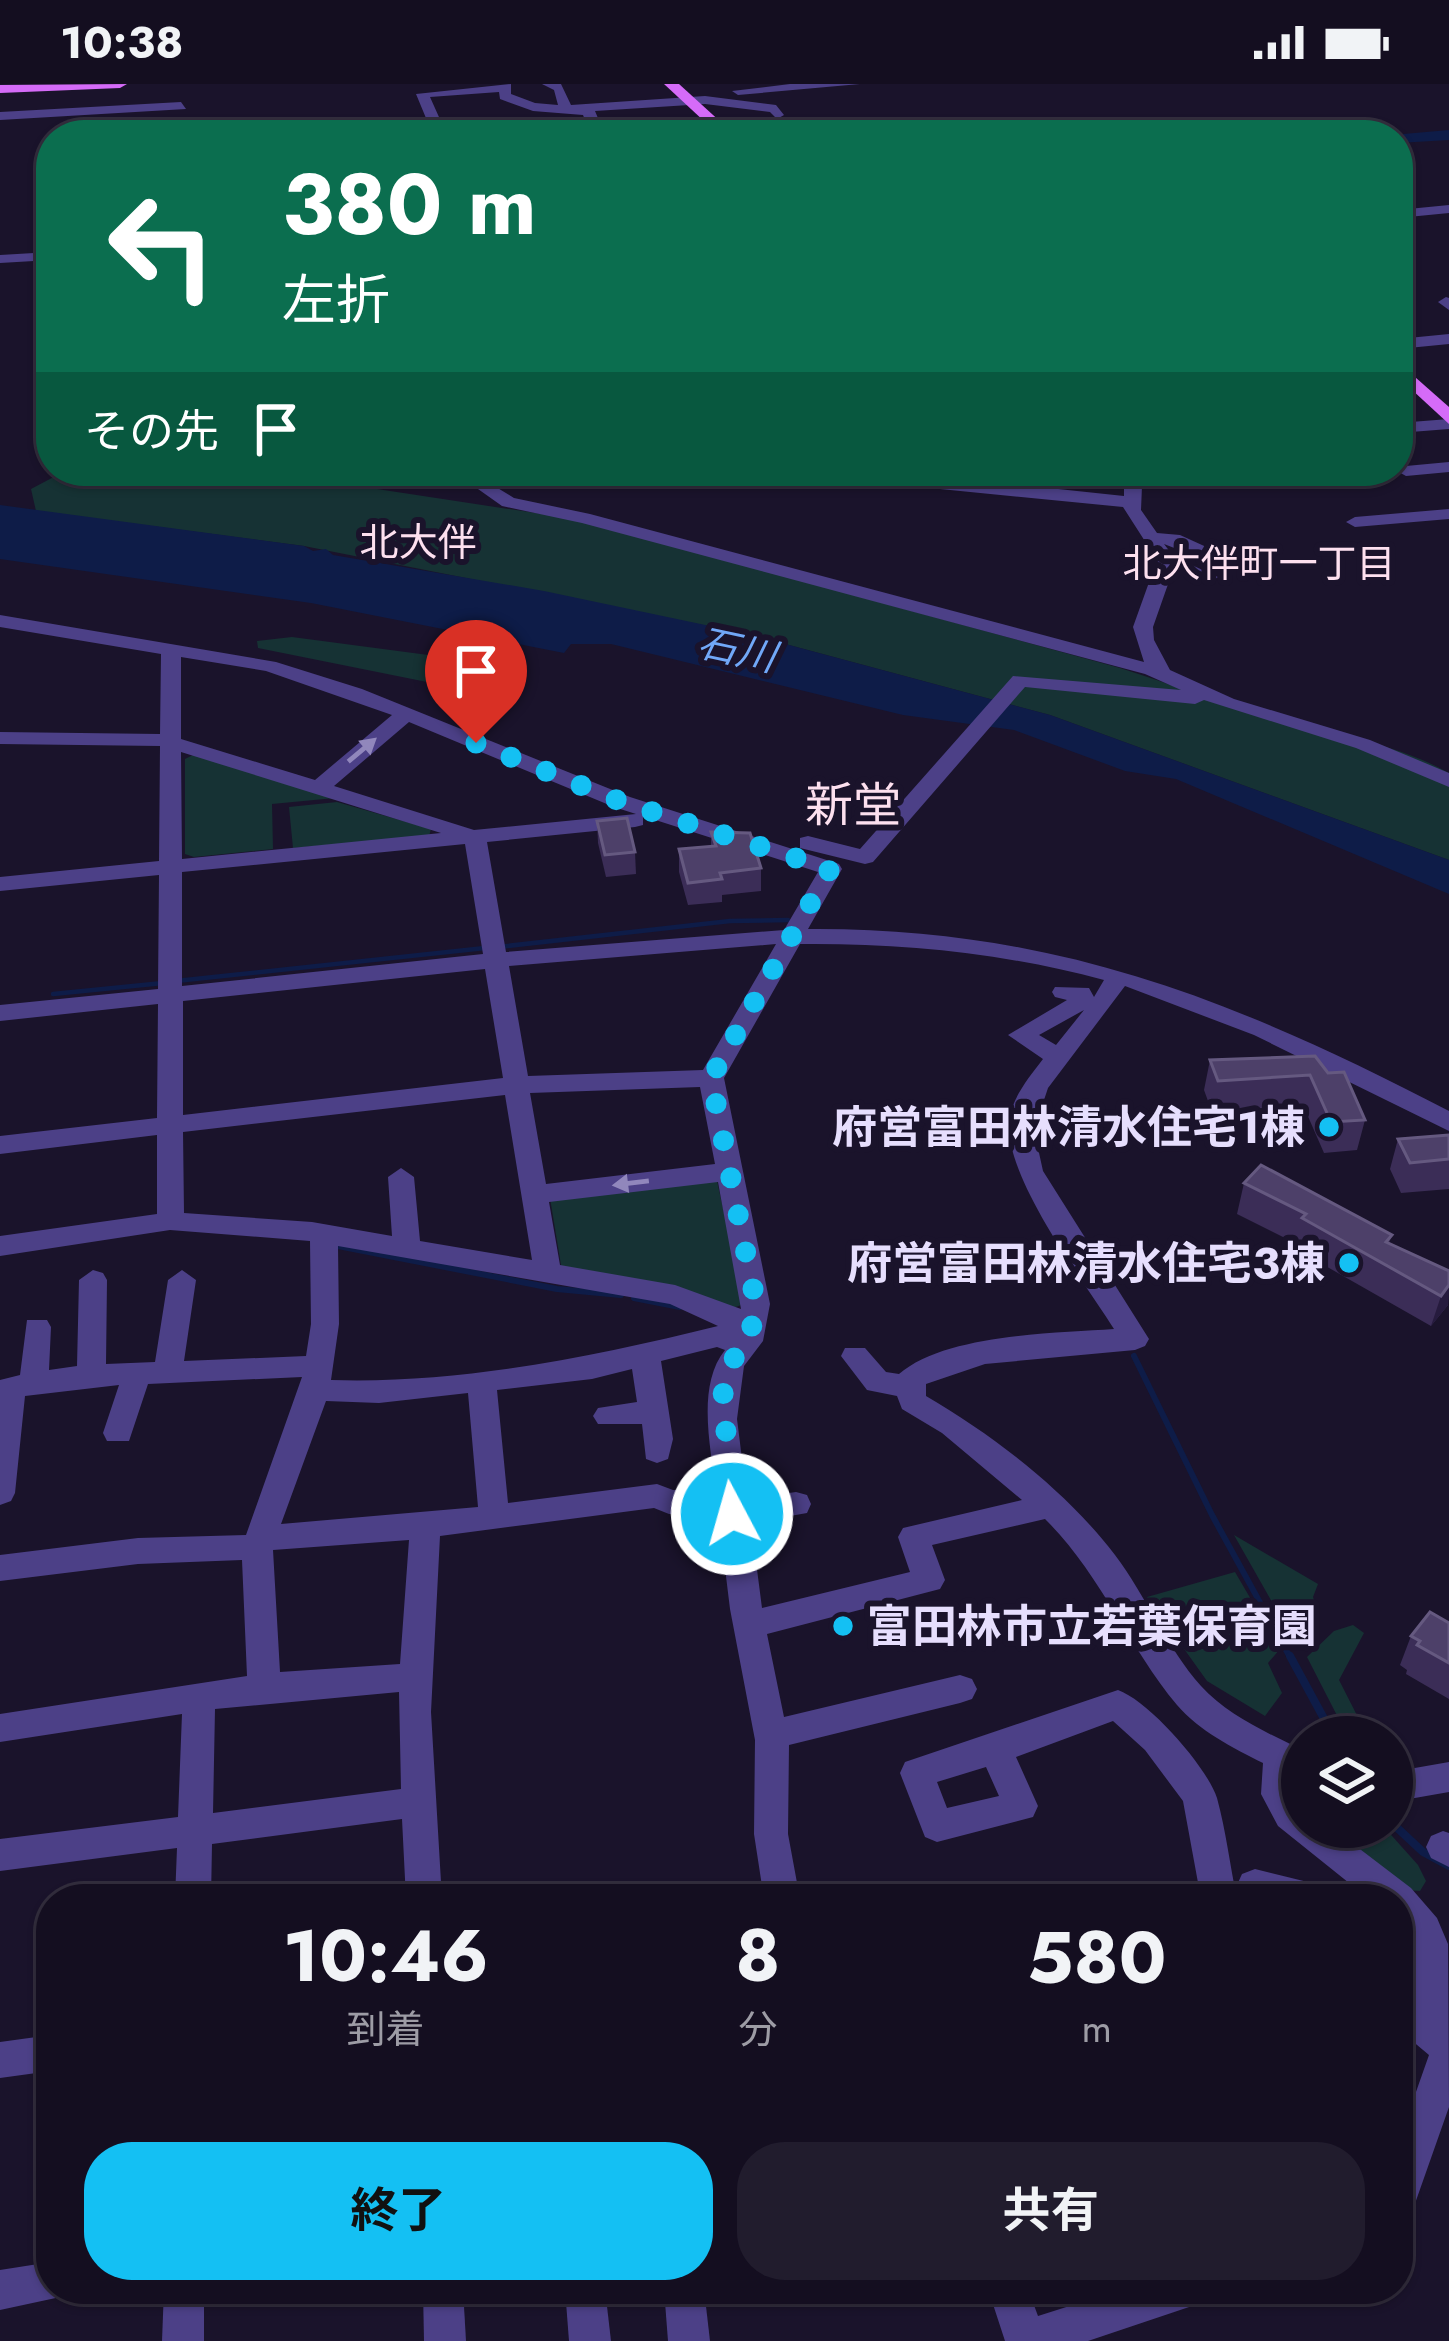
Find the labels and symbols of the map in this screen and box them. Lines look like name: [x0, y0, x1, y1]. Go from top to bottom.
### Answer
district label: 北大伴: [359, 514, 477, 571]
district label: 北大伴町一丁目: [1122, 535, 1396, 592]
water label: 石川: [693, 614, 785, 687]
pin: [425, 620, 527, 743]
one-way arrow: [347, 738, 377, 764]
district label: 新堂: [805, 771, 901, 840]
place label: 府営富田林清水住宅1棟: [832, 1095, 1305, 1160]
marker: 府営富田林清水住宅1棟: [1316, 1114, 1342, 1140]
one-way arrow: [612, 1173, 649, 1192]
place label: 府営富田林清水住宅3棟: [847, 1231, 1325, 1296]
marker: 府営富田林清水住宅3棟: [1336, 1250, 1362, 1276]
position arrow: [669, 1451, 795, 1577]
place label: 富田林市立若葉保育園: [867, 1594, 1317, 1659]
marker: 富田林市立若葉保育園: [830, 1613, 856, 1639]

